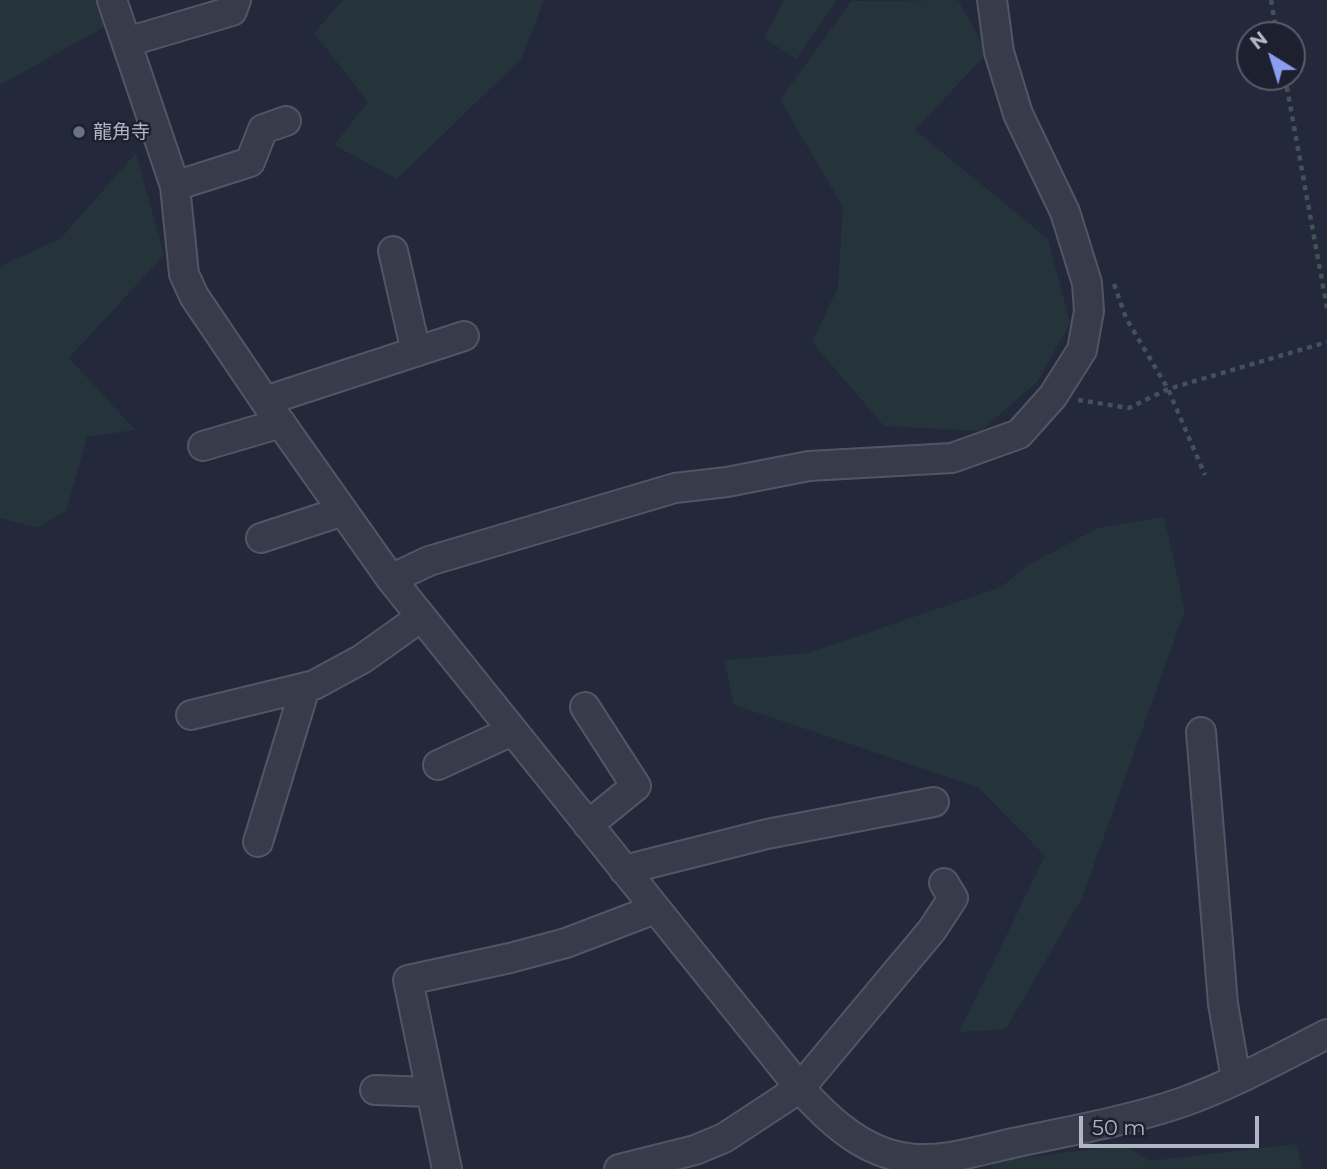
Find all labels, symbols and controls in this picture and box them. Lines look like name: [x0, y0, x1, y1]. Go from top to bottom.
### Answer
north arrow: [1236, 21, 1306, 91]
text: N: [1246, 27, 1272, 54]
place label: 龍角寺: [93, 121, 150, 143]
marker: 龍角寺: [71, 124, 87, 140]
scale bar: [1082, 1102, 1262, 1146]
text: 50 m: [1092, 1115, 1146, 1140]

